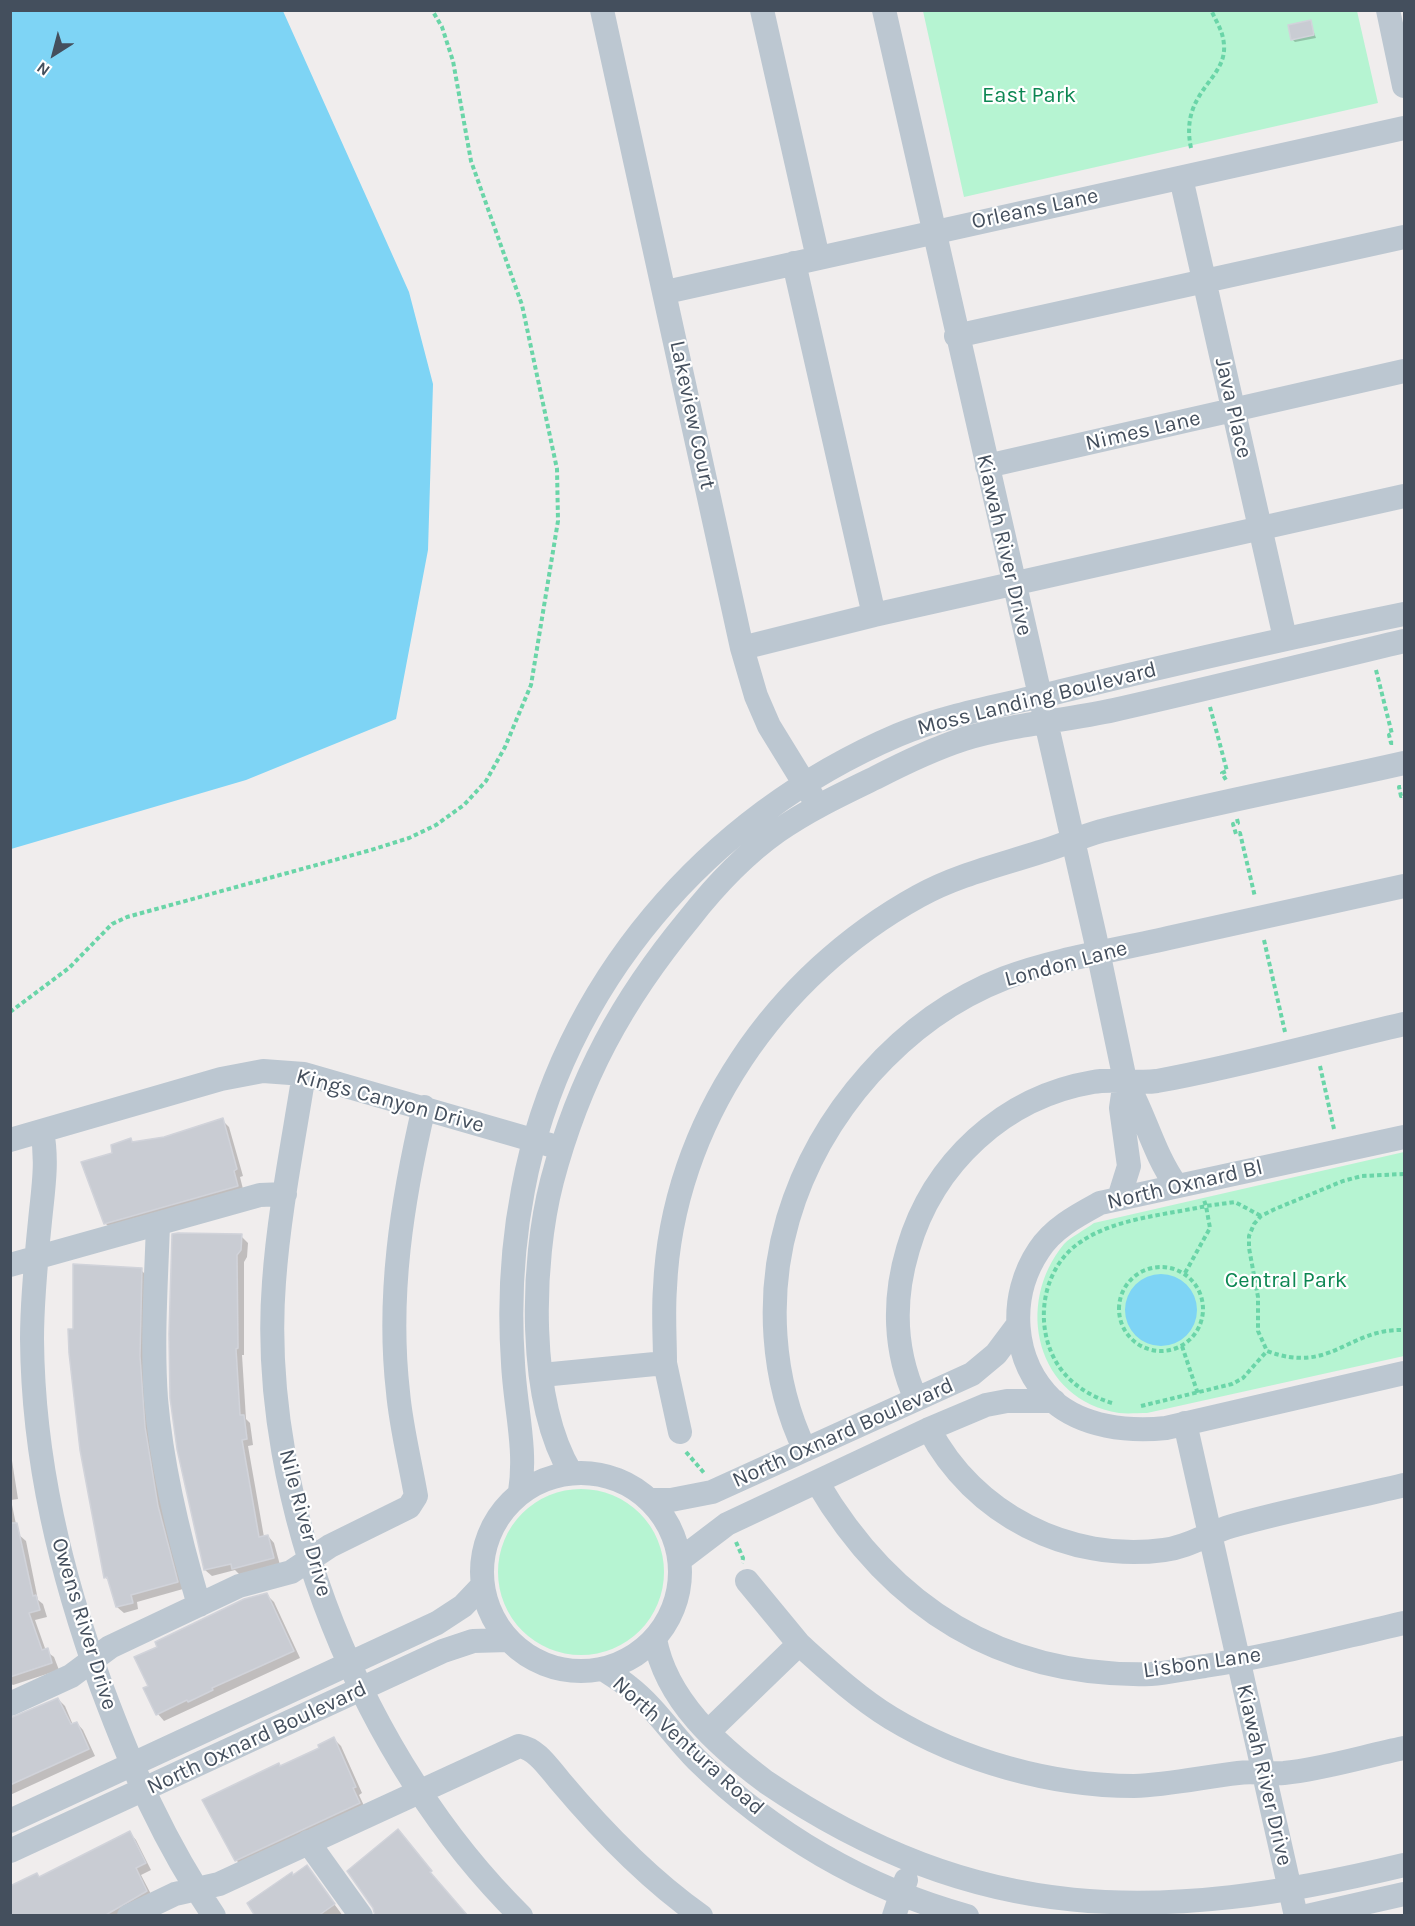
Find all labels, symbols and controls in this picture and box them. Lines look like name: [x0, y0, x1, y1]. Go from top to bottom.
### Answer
north arrow: [24, 24, 84, 84]
text: N: [33, 58, 53, 80]
park label: East Park: [982, 83, 1076, 109]
street label: Orleans Lane: [969, 183, 1101, 235]
street label: Lakeview Court: [663, 338, 721, 492]
street label: Java Place: [1209, 355, 1257, 461]
street label: Nimes Lane: [1083, 405, 1203, 457]
street label: Kiawah River Drive: [970, 452, 1038, 638]
street label: Moss Landing Boulevard: [915, 656, 1159, 742]
street label: London Lane: [1002, 935, 1130, 993]
street label: Kings Canyon Drive: [293, 1063, 487, 1139]
street label: North Oxnard Bl: [1105, 1154, 1265, 1216]
park label: Central Park: [1225, 1268, 1347, 1294]
street label: North Oxnard Boulevard: [728, 1372, 958, 1494]
street label: Nile River Drive: [273, 1447, 337, 1599]
street label: Owens River Drive: [45, 1535, 123, 1713]
street label: Lisbon Lane: [1141, 1642, 1263, 1684]
street label: North Ventura Road: [606, 1671, 770, 1821]
street label: North Oxnard Boulevard: [143, 1675, 371, 1801]
street label: Kiawah River Drive: [1230, 1682, 1298, 1868]

